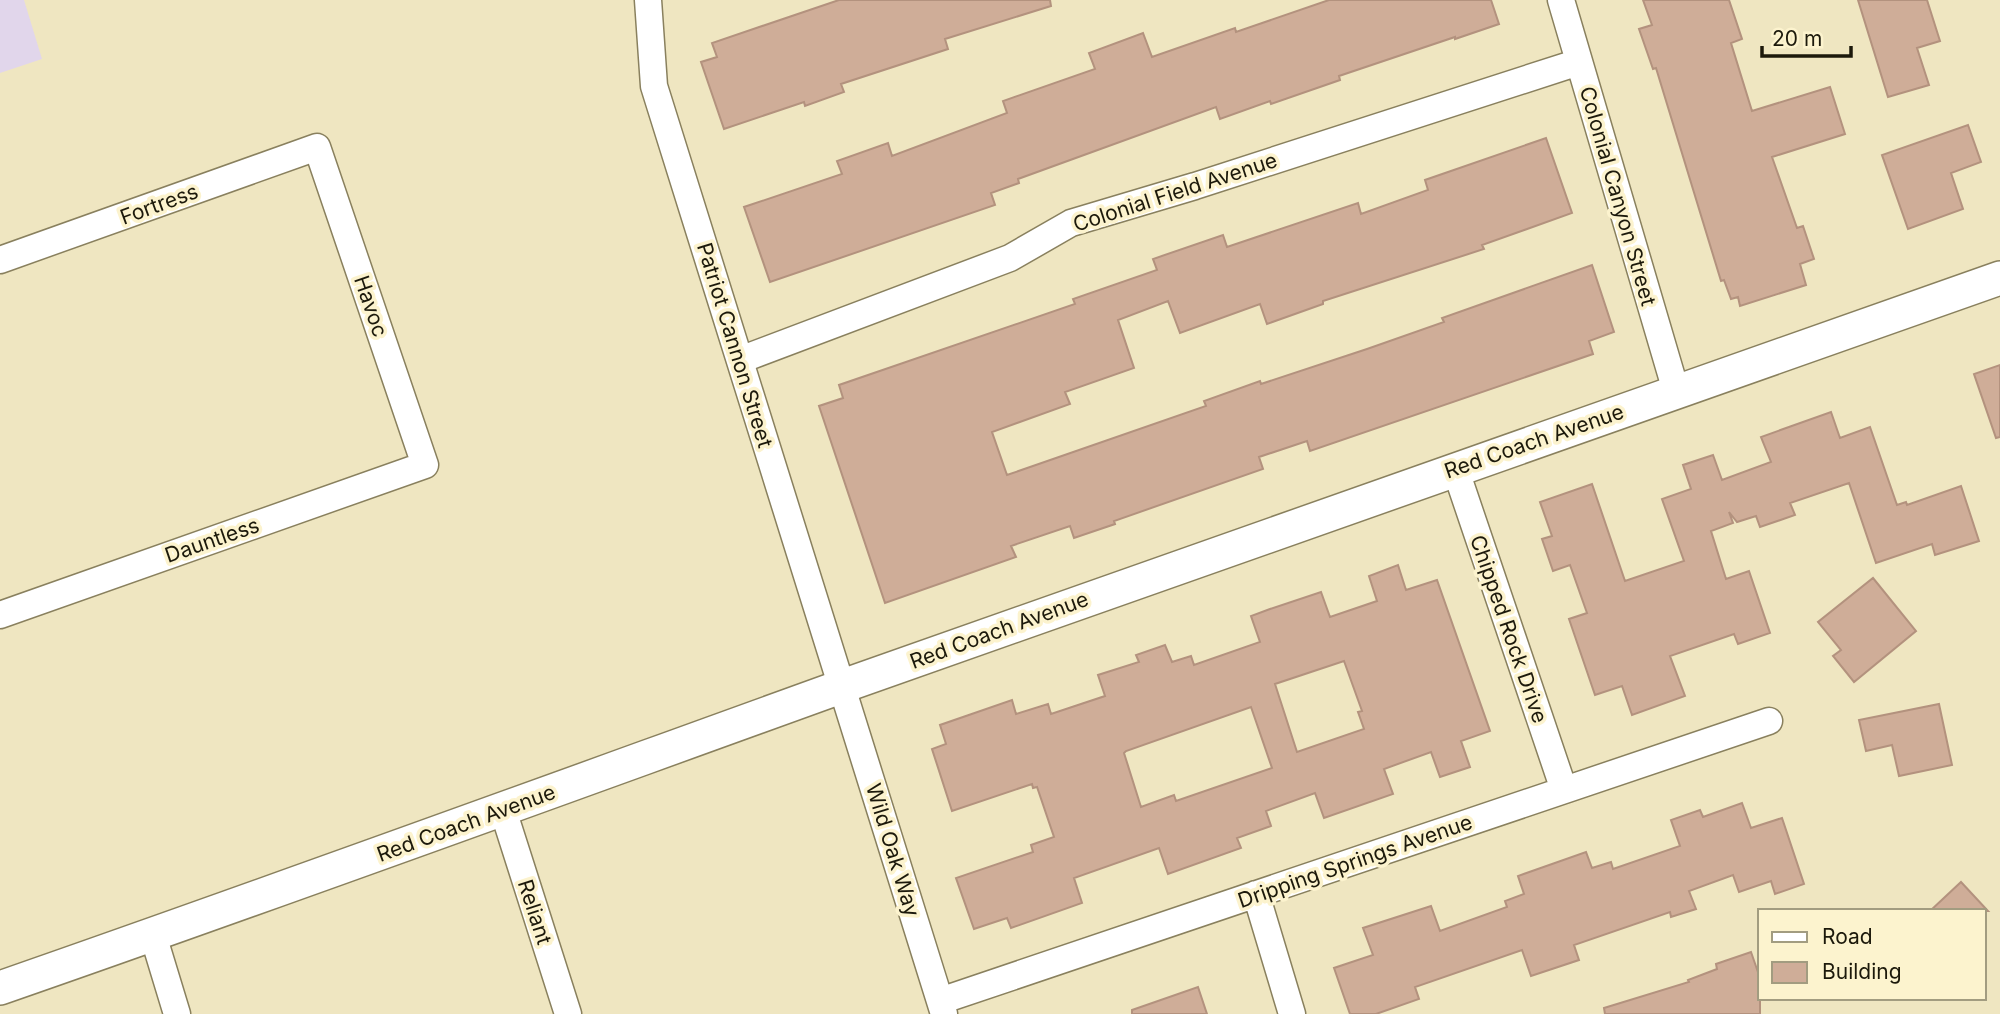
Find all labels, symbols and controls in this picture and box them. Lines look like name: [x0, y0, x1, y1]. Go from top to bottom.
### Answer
scale bar: [1762, 14, 1851, 58]
text: 20 m: [1772, 26, 1822, 51]
street label: Colonial Canyon Street: [1575, 84, 1661, 309]
street label: Colonial Field Avenue: [1070, 147, 1280, 237]
street label: Fortress: [117, 178, 201, 230]
street label: Patriot Cannon Street: [692, 240, 778, 451]
street label: Havoc: [349, 272, 393, 340]
street label: Red Coach Avenue: [1441, 399, 1627, 483]
street label: Dauntless: [162, 512, 262, 568]
street label: Chipped Rock Drive: [1465, 532, 1553, 726]
street label: Red Coach Avenue: [906, 586, 1092, 674]
street label: Red Coach Avenue: [373, 779, 559, 867]
street label: Wild Oak Way: [861, 780, 925, 920]
street label: Dripping Springs Avenue: [1235, 809, 1475, 913]
street label: Reliant: [513, 876, 557, 948]
legend: [1758, 909, 1986, 1000]
text: Road: [1822, 924, 1873, 949]
text: Building: [1822, 959, 1902, 984]

